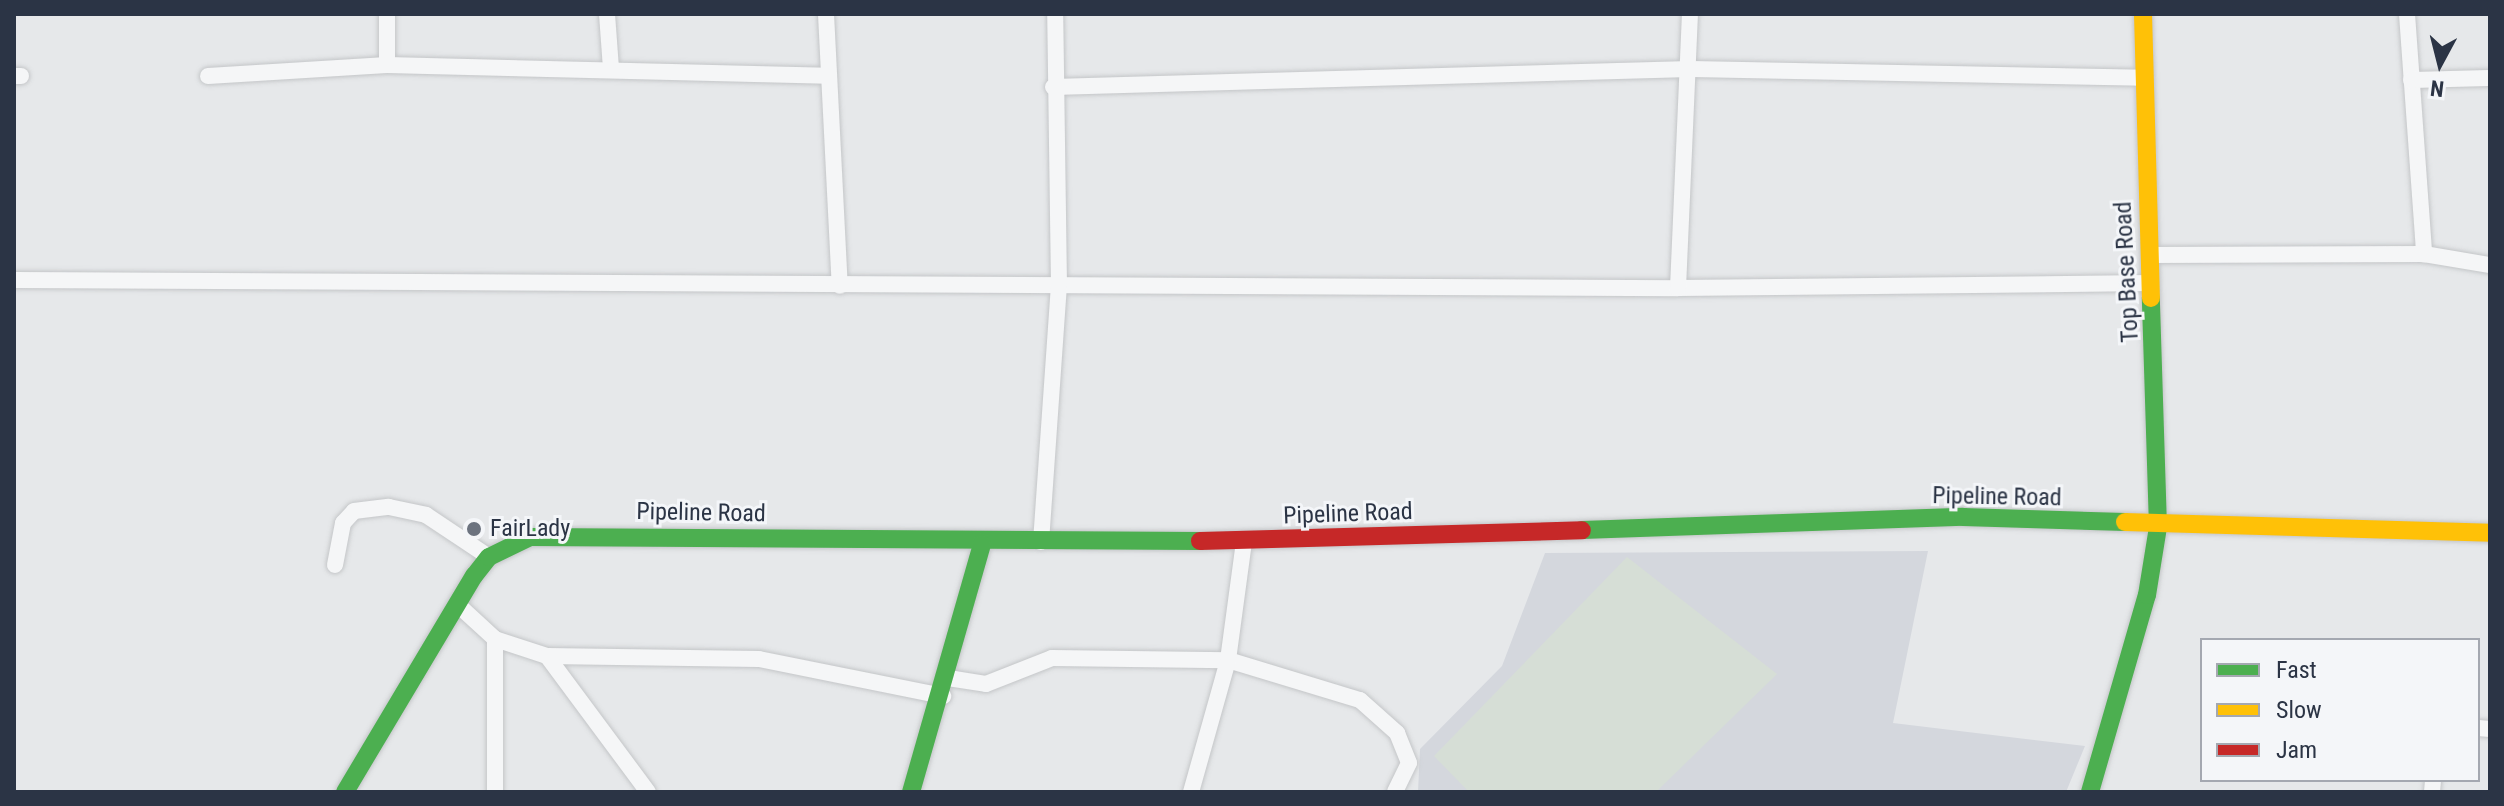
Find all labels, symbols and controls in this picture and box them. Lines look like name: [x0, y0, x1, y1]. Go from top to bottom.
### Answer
north arrow: [2400, 24, 2480, 104]
text: N: [2429, 75, 2445, 102]
street label: Top Base Road: [2109, 201, 2145, 343]
street label: Pipeline Road: [1932, 481, 2062, 513]
street label: Pipeline Road: [636, 497, 766, 529]
street label: Pipeline Road: [1283, 497, 1413, 531]
place label: FairLady: [490, 515, 570, 543]
marker: FairLady: [465, 520, 483, 538]
legend: [2200, 638, 2480, 782]
text: Fast: [2276, 656, 2317, 684]
text: Slow: [2276, 696, 2322, 724]
text: Jam: [2276, 736, 2317, 764]

